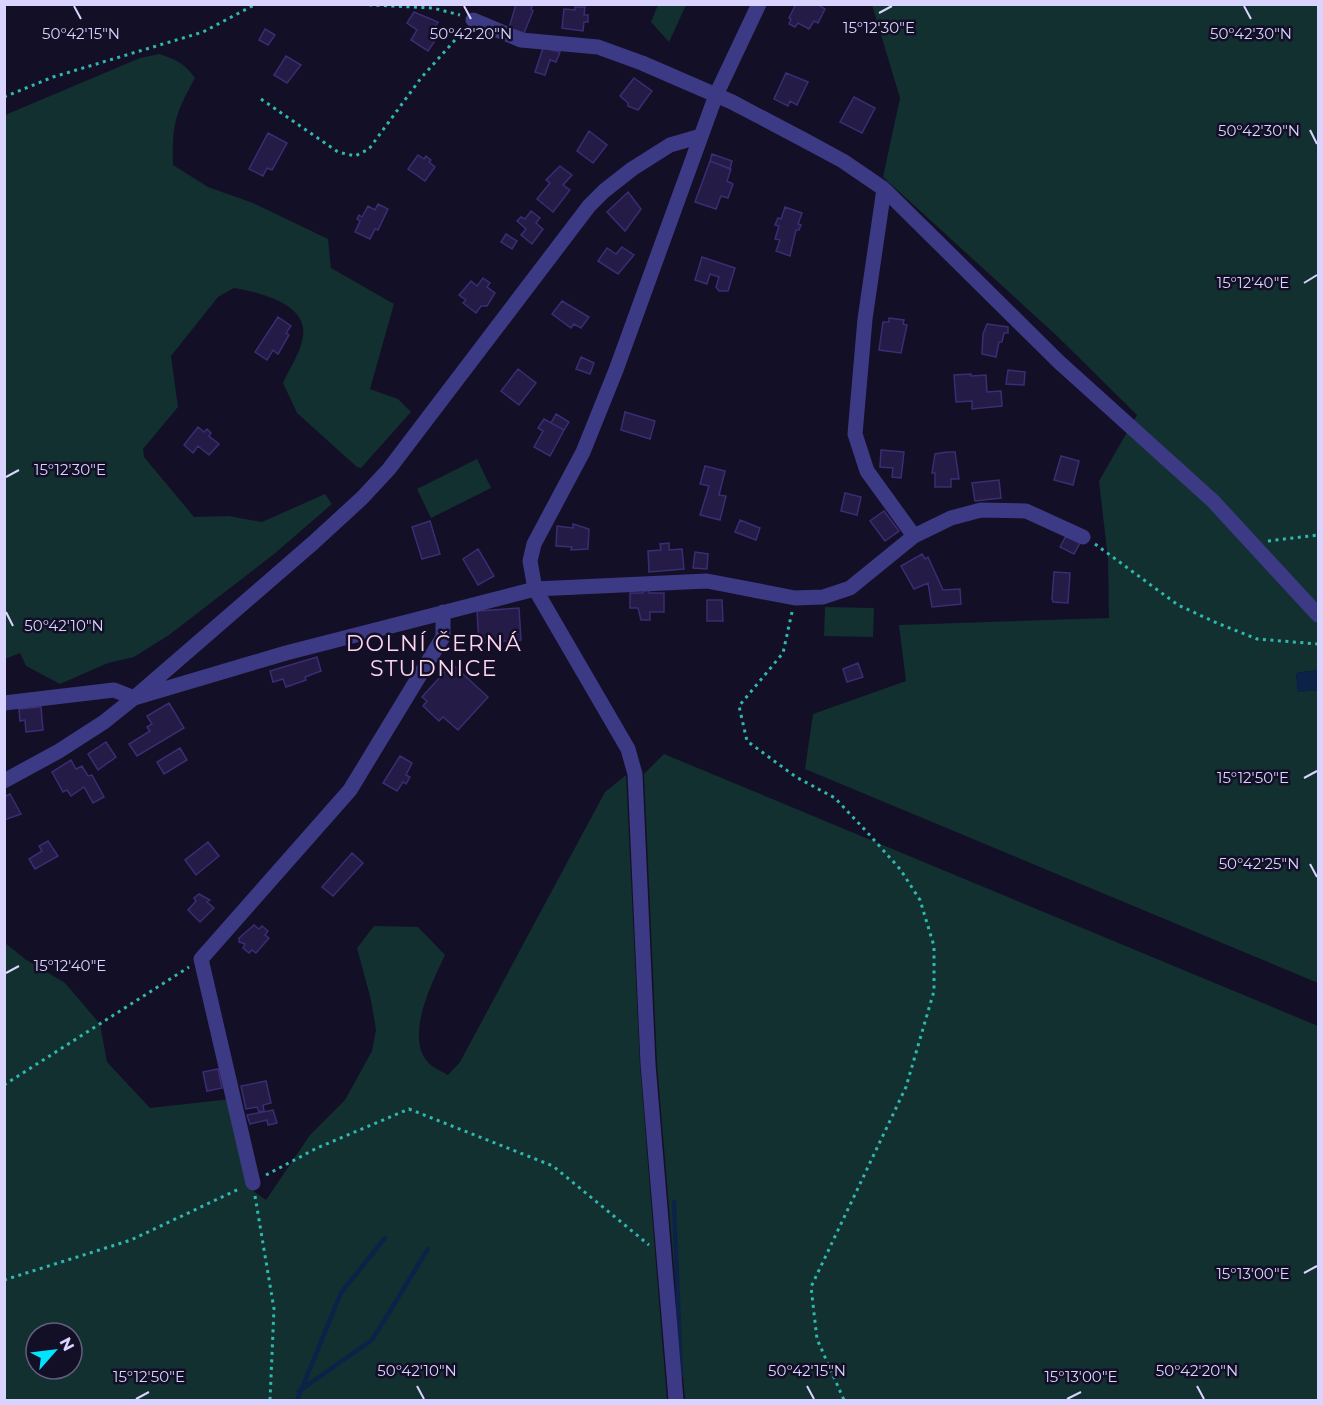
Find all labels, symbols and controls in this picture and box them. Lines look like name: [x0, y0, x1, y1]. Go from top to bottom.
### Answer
text: 15°12'30"E: [843, 18, 915, 37]
text: 50°42'15"N: [42, 24, 120, 43]
text: 50°42'20"N: [430, 24, 512, 43]
text: 50°42'30"N: [1210, 24, 1292, 43]
text: 50°42'30"N: [1218, 121, 1300, 140]
text: 15°12'40"E: [1217, 273, 1289, 292]
text: 15°12'30"E: [34, 460, 106, 479]
text: 50°42'10"N: [24, 616, 104, 635]
district label: DOLNÍ ČERNÁ STUDNICE: [346, 630, 522, 682]
text: 15°12'50"E: [1217, 768, 1289, 787]
text: 50°42'25"N: [1219, 854, 1299, 873]
text: 15°12'40"E: [34, 956, 106, 975]
text: 15°13'00"E: [1216, 1264, 1290, 1283]
north arrow: [24, 1321, 84, 1381]
text: N: [55, 1334, 78, 1354]
text: 50°42'10"N: [377, 1361, 457, 1380]
text: 50°42'15"N: [768, 1361, 846, 1380]
text: 50°42'20"N: [1156, 1361, 1238, 1380]
text: 15°12'50"E: [113, 1367, 185, 1386]
text: 15°13'00"E: [1044, 1367, 1118, 1386]

